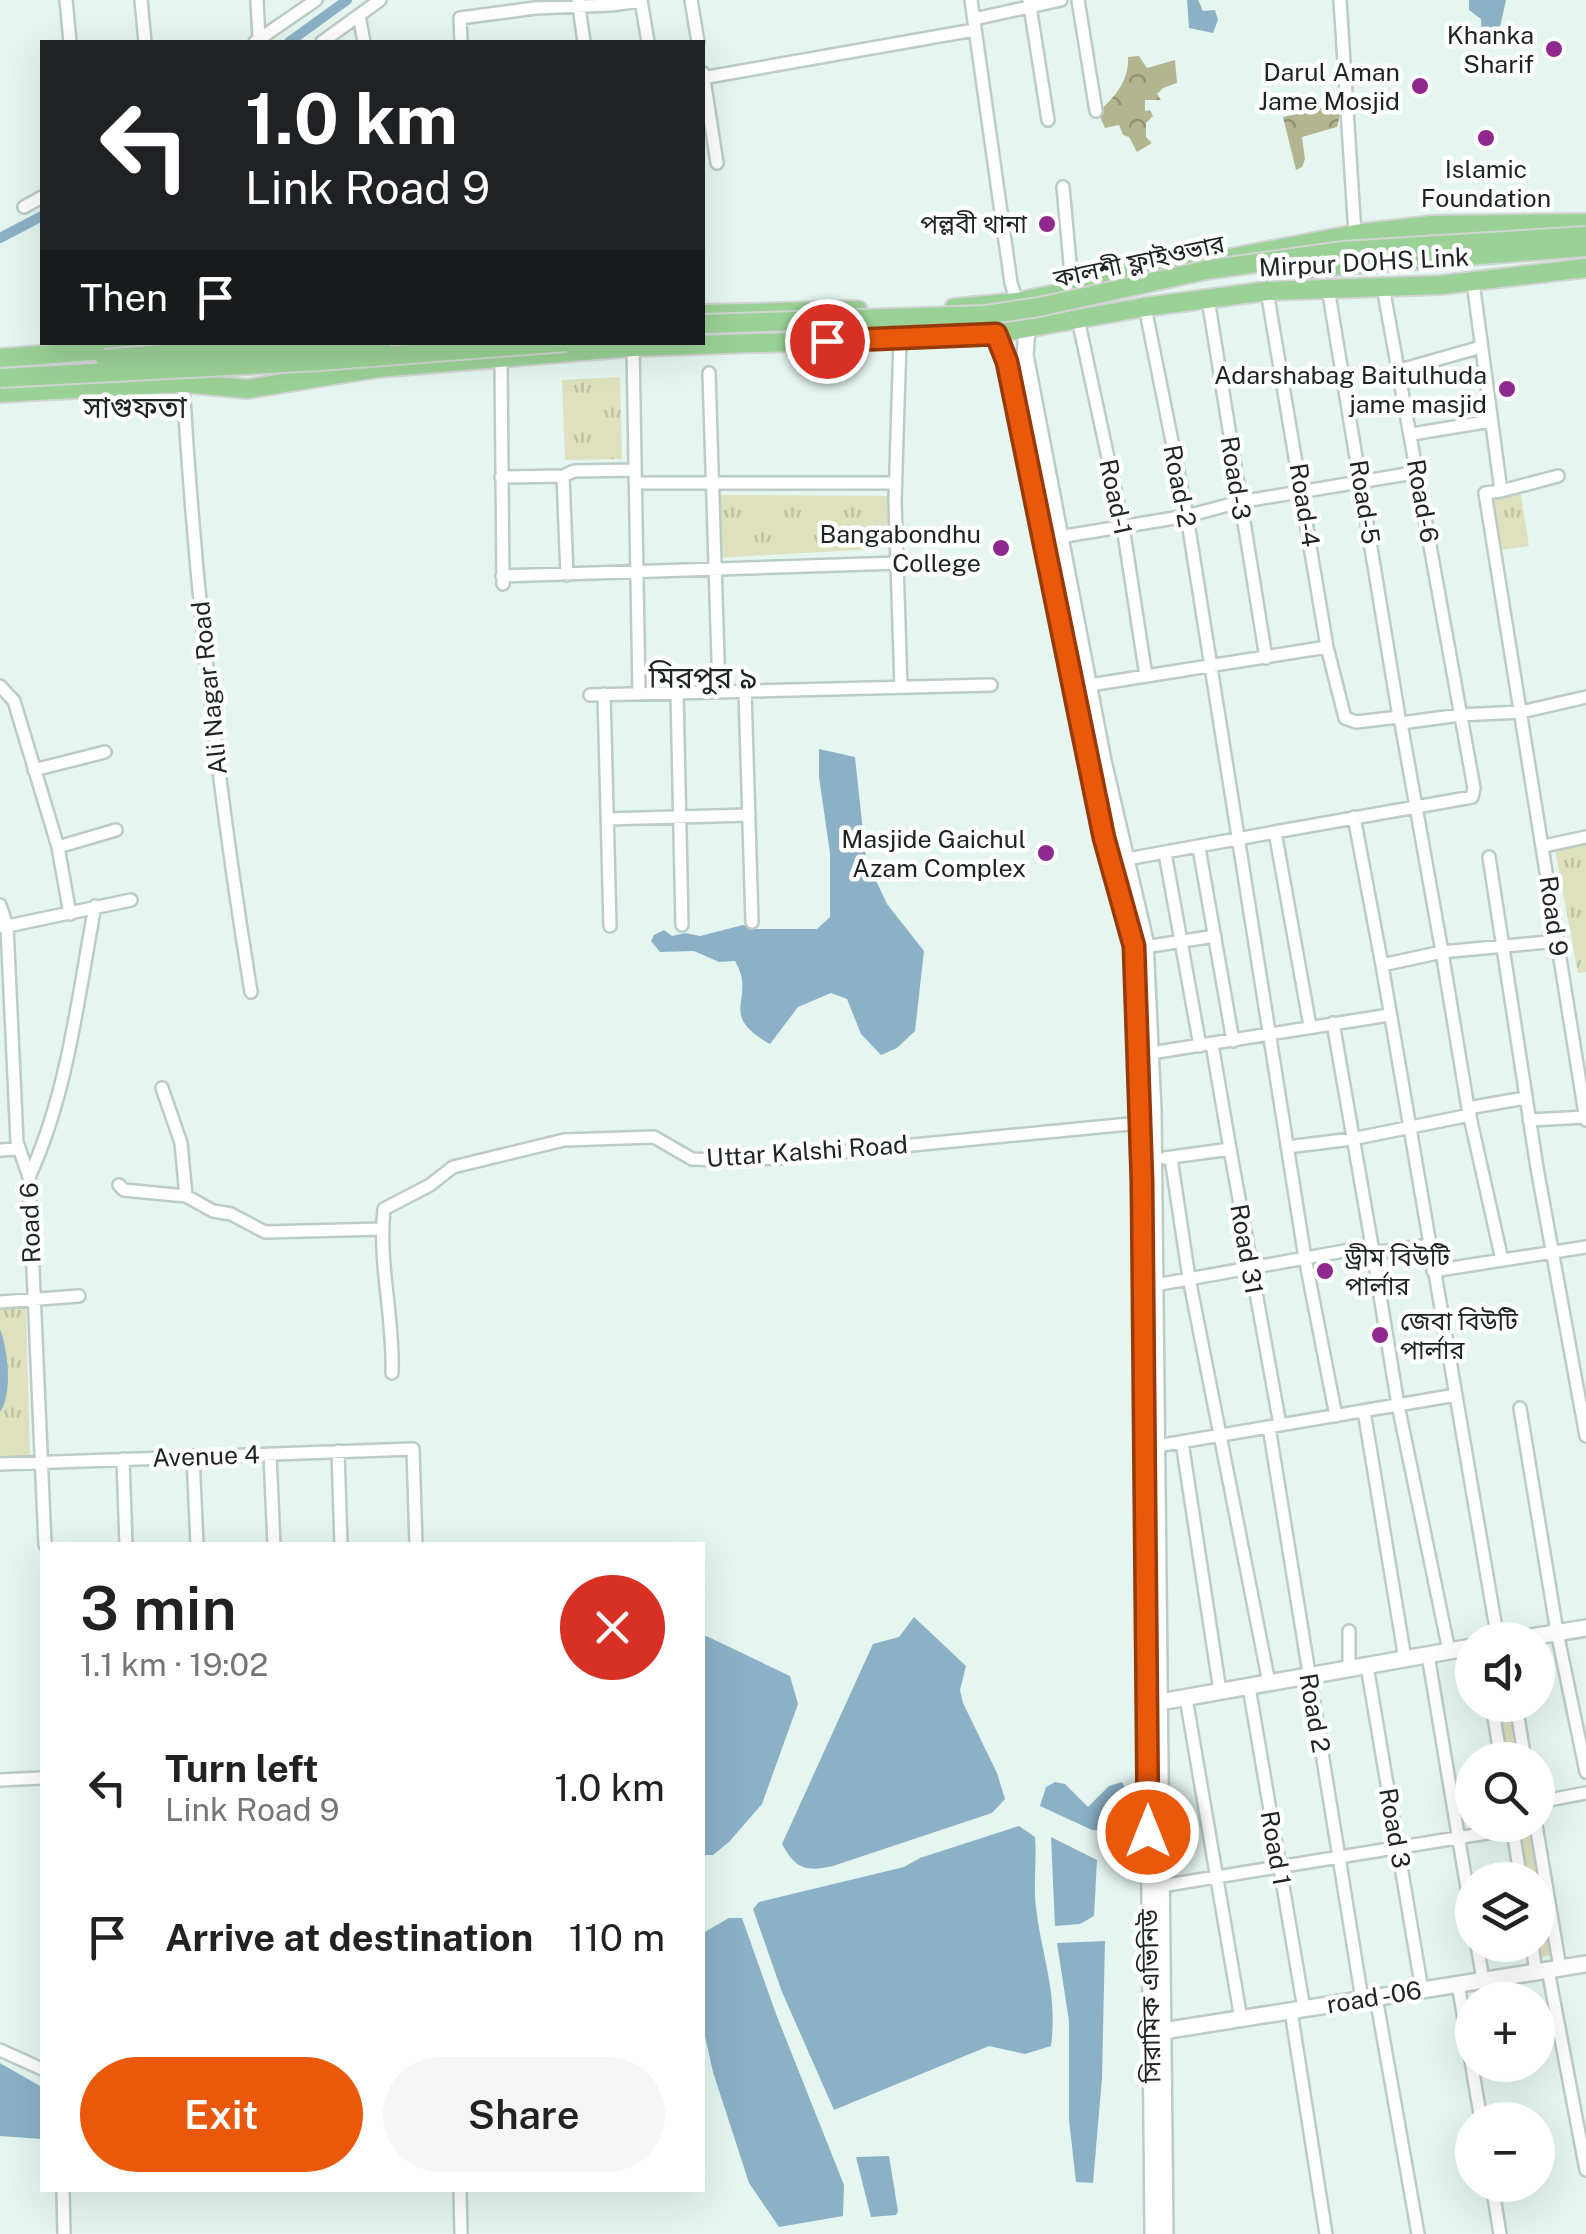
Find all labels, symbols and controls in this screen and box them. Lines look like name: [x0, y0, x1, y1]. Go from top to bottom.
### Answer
place label: Khanka Sharif: [1447, 20, 1534, 79]
marker: Khanka Sharif: [1543, 38, 1565, 60]
place label: Darul Aman Jame Mosjid: [1258, 57, 1400, 116]
marker: Darul Aman Jame Mosjid: [1409, 75, 1431, 97]
text: 1.0 km: [245, 77, 458, 160]
icon: left: [80, 80, 210, 210]
marker: Islamic Foundation: [1475, 127, 1497, 149]
place label: Islamic Foundation: [1421, 154, 1551, 213]
text: Link Road 9: [245, 161, 490, 214]
place label: পল্লবী থানা: [920, 209, 1027, 239]
marker: পল্লবী থানা: [1036, 213, 1058, 235]
street label: কালশী ফ্লাইওভার: [1050, 228, 1228, 294]
street label: Mirpur DOHS Link: [1258, 242, 1470, 282]
icon: arrive: [188, 270, 243, 325]
text: Then: [80, 275, 168, 320]
pin: [785, 299, 870, 384]
icon: arrive: [800, 314, 855, 369]
place label: Adarshabag Baitulhuda jame masjid: [1214, 360, 1487, 419]
marker: Adarshabag Baitulhuda jame masjid: [1496, 378, 1518, 400]
district label: সাগুফতা: [82, 389, 188, 425]
street label: Road-3: [1215, 434, 1257, 522]
street label: Road-2: [1157, 442, 1203, 530]
street label: Road-1: [1093, 456, 1139, 538]
street label: Road-6: [1401, 457, 1445, 545]
street label: Road-5: [1344, 458, 1386, 546]
street label: Road-4: [1284, 461, 1326, 549]
place label: Bangabondhu College: [819, 519, 981, 578]
marker: Bangabondhu College: [990, 537, 1012, 559]
street label: Ali Nagar Road: [185, 600, 233, 776]
district label: মিরপুর ৯: [648, 659, 757, 695]
place label: Masjide Gaichul Azam Complex: [841, 824, 1026, 883]
marker: Masjide Gaichul Azam Complex: [1035, 842, 1057, 864]
street label: Road 9: [1534, 874, 1574, 958]
street label: Uttar Kalshi Road: [705, 1129, 909, 1173]
street label: Road 6: [14, 1182, 46, 1264]
street label: Road 31: [1224, 1201, 1270, 1297]
place label: ড্রীম বিউটি পার্লার: [1344, 1242, 1450, 1301]
marker: ড্রীম বিউটি পার্লার: [1314, 1260, 1336, 1282]
place label: জেবা বিউটি পার্লার: [1400, 1306, 1518, 1365]
marker: জেবা বিউটি পার্লার: [1369, 1324, 1391, 1346]
street label: Avenue 4: [152, 1439, 260, 1473]
text: 3 min: [80, 1573, 237, 1644]
button: close: [560, 1575, 665, 1680]
map controls: [1455, 1622, 1555, 2202]
button: sound: [1455, 1622, 1555, 1722]
text: 1.1 km · 19:02: [80, 1646, 268, 1683]
street label: Road 2: [1293, 1671, 1337, 1755]
button: search: [1455, 1742, 1555, 1842]
text: Turn left: [165, 1746, 319, 1791]
icon: left: [80, 1760, 135, 1815]
text: 1.0 km: [554, 1765, 665, 1810]
position arrow: [1096, 1780, 1200, 1884]
street label: Road 3: [1373, 1785, 1417, 1871]
text: Link Road 9: [165, 1791, 339, 1828]
street label: Road 1: [1255, 1808, 1297, 1888]
button: layers: [1455, 1862, 1555, 1962]
street label: সিরামিক এভিনিউ: [1133, 1908, 1167, 2084]
icon: arrive: [80, 1910, 135, 1965]
text: Arrive at destination: [165, 1915, 533, 1960]
text: 110 m: [569, 1915, 665, 1960]
street label: road -06: [1324, 1975, 1424, 2019]
button: +: [1455, 1982, 1555, 2082]
button: Exit: [80, 2057, 363, 2172]
button: Share: [383, 2057, 665, 2172]
button: −: [1455, 2102, 1555, 2202]

